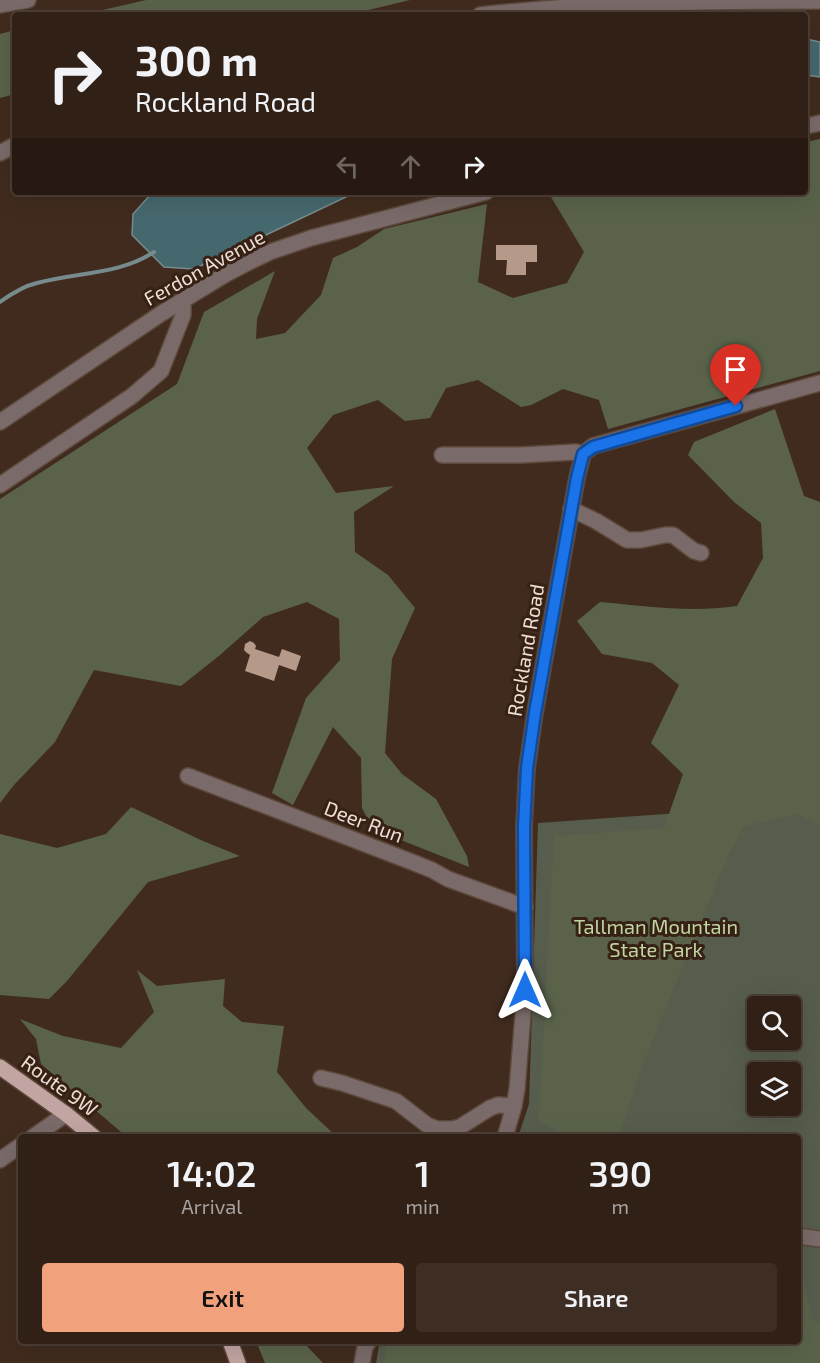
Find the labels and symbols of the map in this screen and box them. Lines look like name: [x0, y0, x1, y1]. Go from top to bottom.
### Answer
street label: Ferdon Avenue: [139, 224, 269, 310]
pin: [710, 344, 761, 406]
street label: Rockland Road: [502, 582, 548, 718]
street label: Deer Run: [321, 795, 407, 847]
park label: Tallman Mountain State Park: [574, 914, 738, 961]
position arrow: [493, 958, 557, 1022]
street label: Route 9W: [17, 1049, 103, 1121]

